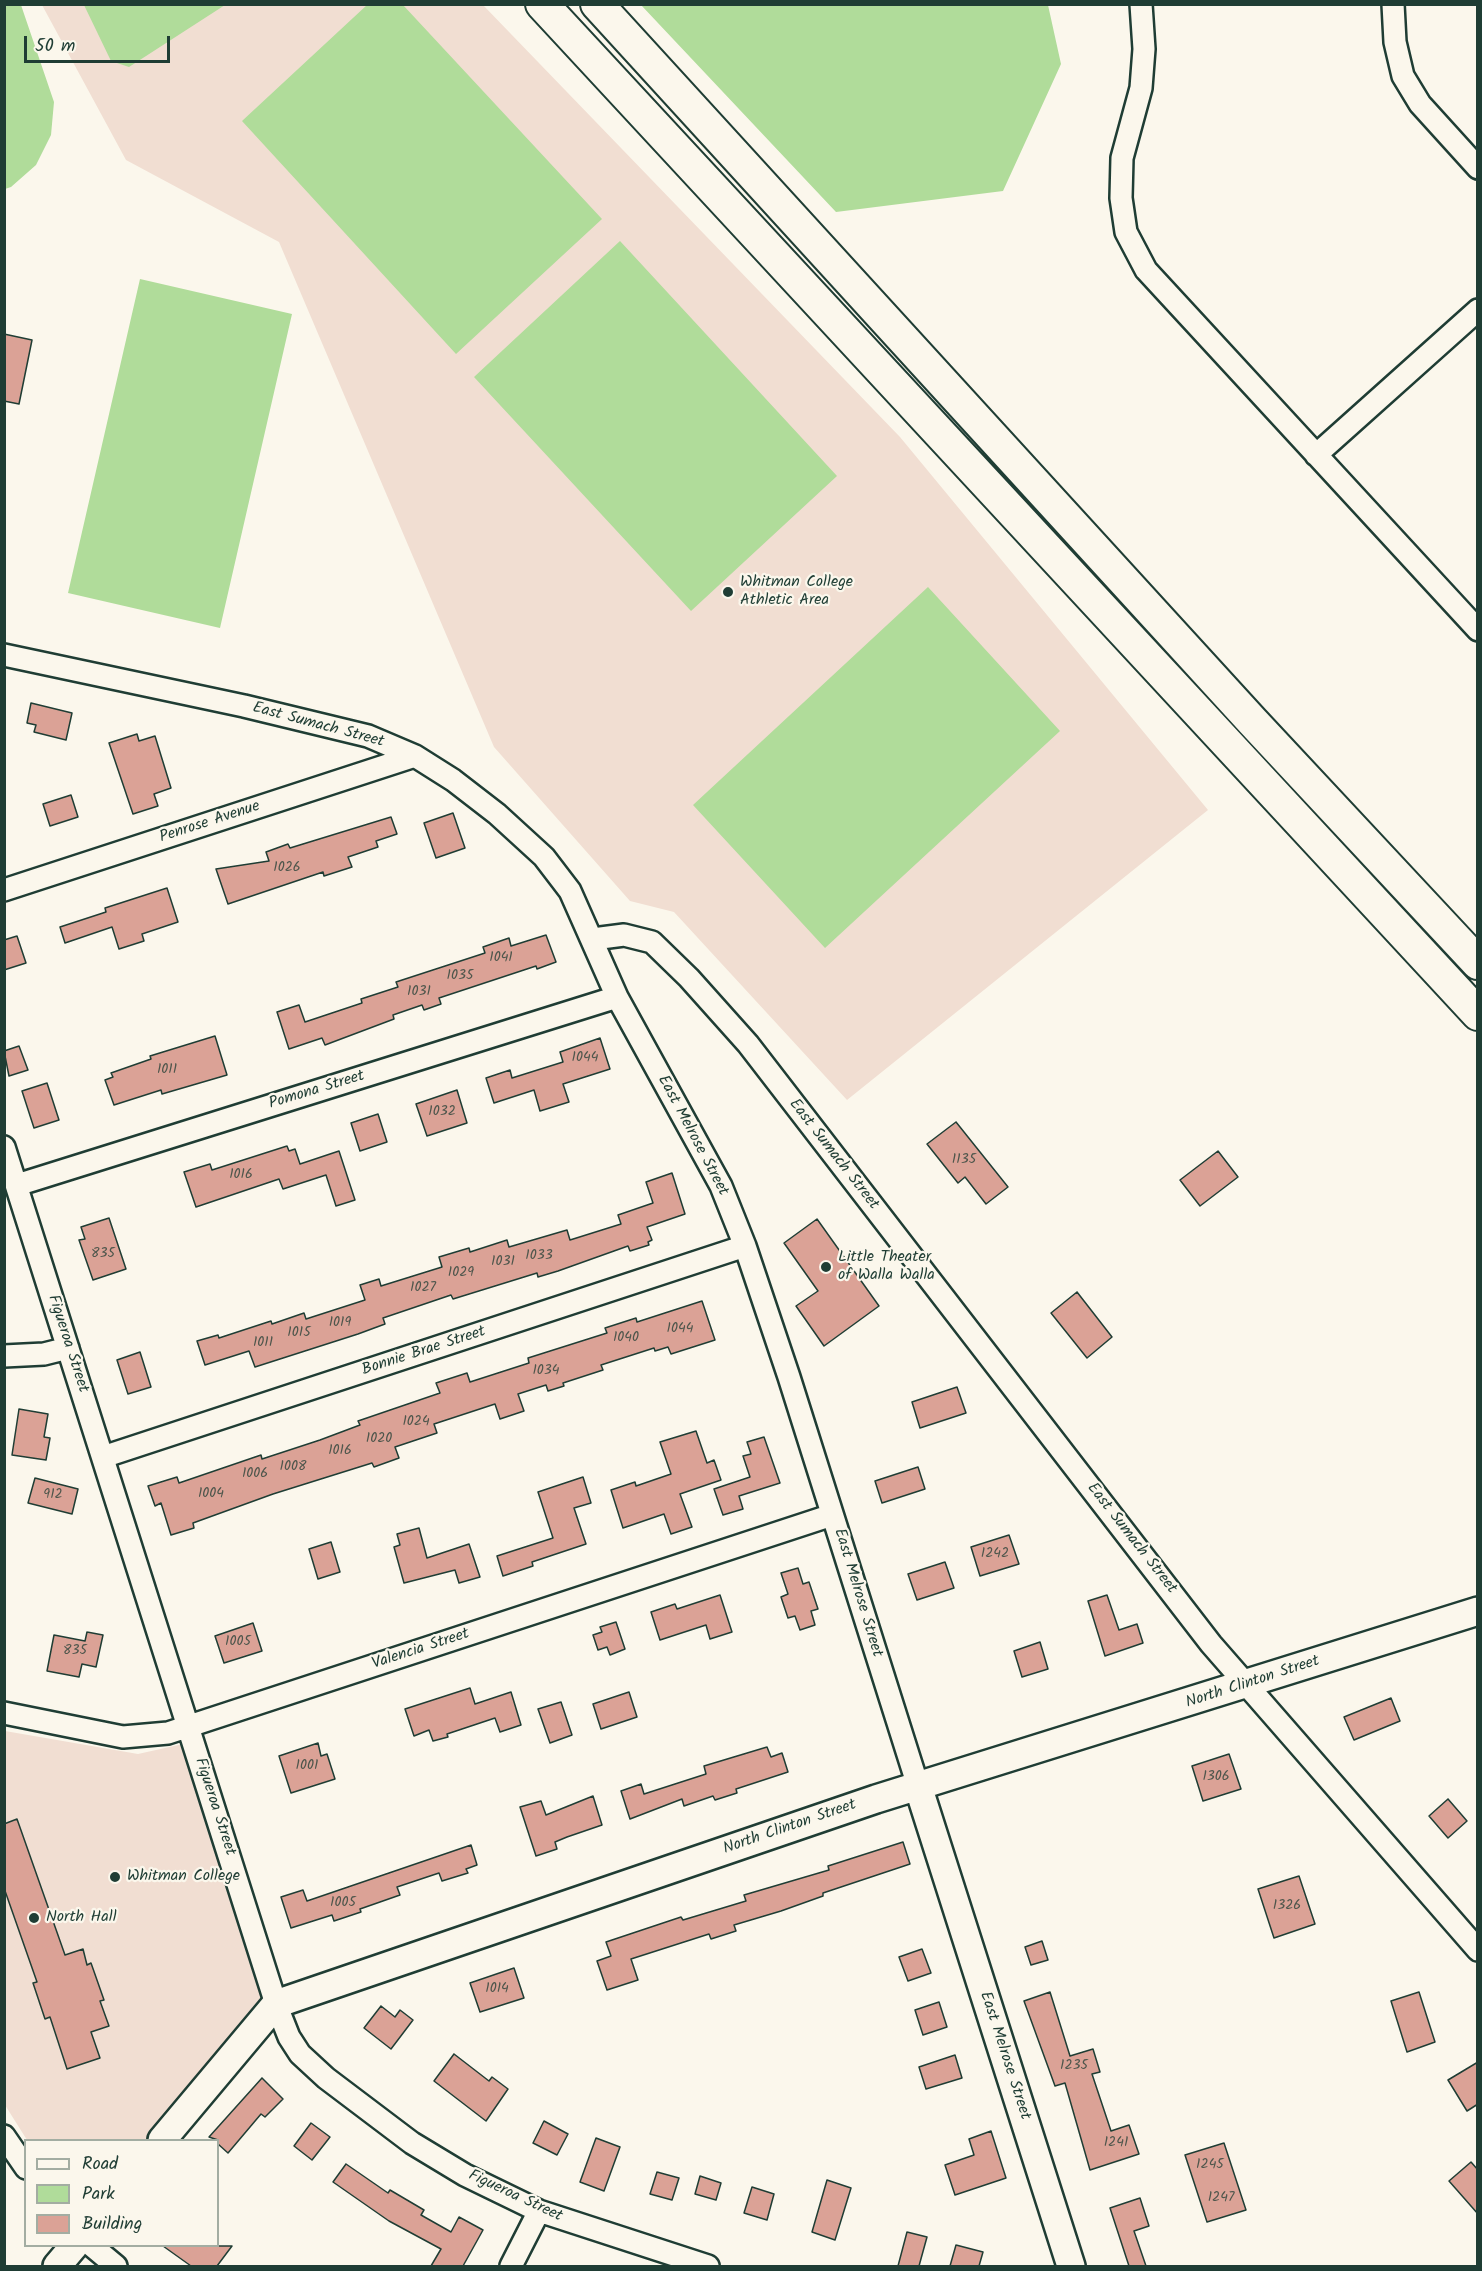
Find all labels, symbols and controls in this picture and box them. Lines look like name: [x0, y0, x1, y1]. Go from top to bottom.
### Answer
scale bar: [27, 24, 172, 62]
text: 50 m: [35, 32, 75, 61]
place label: Whitman College Athletic Area: [740, 573, 853, 611]
marker: Whitman College Athletic Area: [721, 585, 735, 599]
street label: East Sumach Street: [250, 699, 386, 753]
street label: Penrose Avenue: [157, 798, 263, 848]
house number: 1026: [273, 861, 301, 877]
house number: 1041: [489, 951, 513, 967]
house number: 1035: [447, 969, 473, 985]
house number: 1031: [407, 985, 431, 1001]
house number: 1044: [572, 1051, 598, 1067]
house number: 1011: [157, 1063, 177, 1079]
street label: Pomona Street: [267, 1067, 367, 1115]
street label: East Melrose Street: [652, 1073, 732, 1199]
street label: East Sumach Street: [784, 1096, 882, 1214]
house number: 1032: [428, 1105, 456, 1121]
house number: 1135: [952, 1153, 976, 1169]
house number: 1016: [229, 1168, 253, 1184]
house number: 835: [91, 1247, 115, 1263]
place label: Little Theater of Walla Walla: [838, 1248, 935, 1286]
house number: 1033: [525, 1249, 553, 1265]
house number: 1031: [491, 1255, 515, 1271]
marker: Little Theater of Walla Walla: [819, 1260, 833, 1274]
house number: 1029: [448, 1266, 474, 1282]
house number: 1027: [410, 1281, 436, 1297]
street label: Figueroa Street: [42, 1293, 92, 1395]
house number: 1019: [329, 1316, 351, 1332]
house number: 1044: [667, 1322, 693, 1338]
street label: Bonnie Brae Street: [360, 1323, 488, 1381]
house number: 1015: [287, 1326, 311, 1342]
house number: 1040: [613, 1331, 639, 1347]
house number: 1011: [253, 1336, 273, 1352]
house number: 1034: [532, 1364, 560, 1380]
house number: 1024: [402, 1415, 430, 1431]
house number: 1020: [366, 1432, 392, 1448]
house number: 1016: [328, 1444, 352, 1460]
house number: 1008: [280, 1460, 306, 1476]
house number: 1006: [242, 1467, 268, 1483]
street label: East Sumach Street: [1082, 1480, 1180, 1598]
house number: 1004: [198, 1487, 224, 1503]
house number: 912: [43, 1488, 63, 1504]
street label: East Melrose Street: [828, 1526, 886, 1660]
house number: 1242: [981, 1547, 1009, 1563]
street label: Valencia Street: [370, 1625, 472, 1675]
house number: 1005: [225, 1635, 251, 1651]
house number: 835: [63, 1644, 87, 1660]
street label: North Clinton Street: [1184, 1652, 1322, 1714]
street label: Figueroa Street: [189, 1756, 239, 1858]
house number: 1001: [296, 1759, 318, 1775]
house number: 1306: [1202, 1770, 1230, 1786]
street label: North Clinton Street: [721, 1796, 859, 1860]
place label: Whitman College: [127, 1867, 240, 1887]
marker: Whitman College: [108, 1870, 122, 1884]
house number: 1005: [330, 1896, 356, 1912]
house number: 1326: [1273, 1899, 1301, 1915]
place label: North Hall: [46, 1908, 117, 1928]
marker: North Hall: [27, 1911, 41, 1925]
house number: 1014: [485, 1982, 509, 1998]
street label: East Melrose Street: [974, 1990, 1034, 2122]
house number: 1235: [1060, 2059, 1088, 2075]
house number: 1241: [1104, 2136, 1128, 2152]
legend: [24, 2139, 219, 2247]
text: Road: [82, 2150, 118, 2179]
house number: 1245: [1196, 2158, 1224, 2174]
street label: Figueroa Street: [465, 2167, 565, 2227]
text: Park: [82, 2180, 115, 2209]
house number: 1247: [1208, 2191, 1234, 2207]
text: Building: [82, 2210, 142, 2239]

